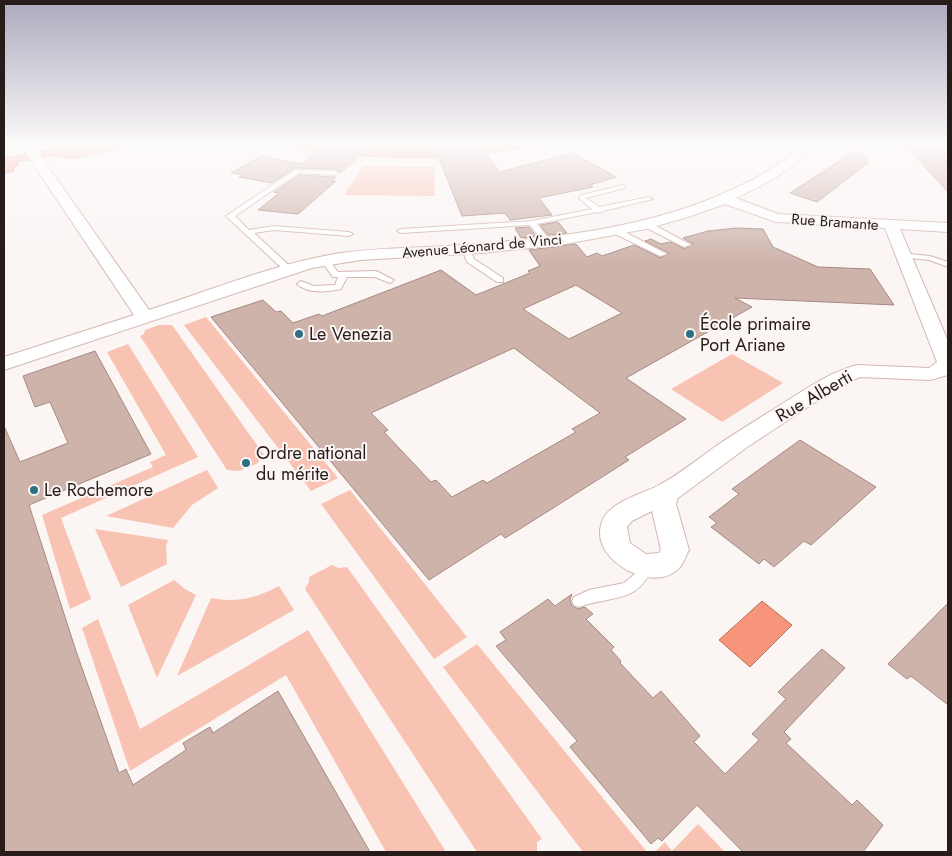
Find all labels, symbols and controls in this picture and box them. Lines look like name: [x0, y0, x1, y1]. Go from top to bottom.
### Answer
street label: Rue Bramante: [791, 208, 880, 236]
street label: Avenue Léonard de Vinci: [401, 228, 563, 264]
place label: École primaire Port Ariane: [700, 311, 811, 358]
place label: Le Venezia: [309, 321, 392, 347]
marker: Le Venezia: [293, 328, 305, 340]
marker: École primaire Port Ariane: [684, 328, 696, 340]
street label: Rue Alberti: [771, 364, 857, 428]
place label: Ordre national du mérite: [256, 440, 366, 487]
marker: Ordre national du mérite: [240, 457, 252, 469]
place label: Le Rochemore: [44, 477, 153, 503]
marker: Le Rochemore: [28, 484, 40, 496]

